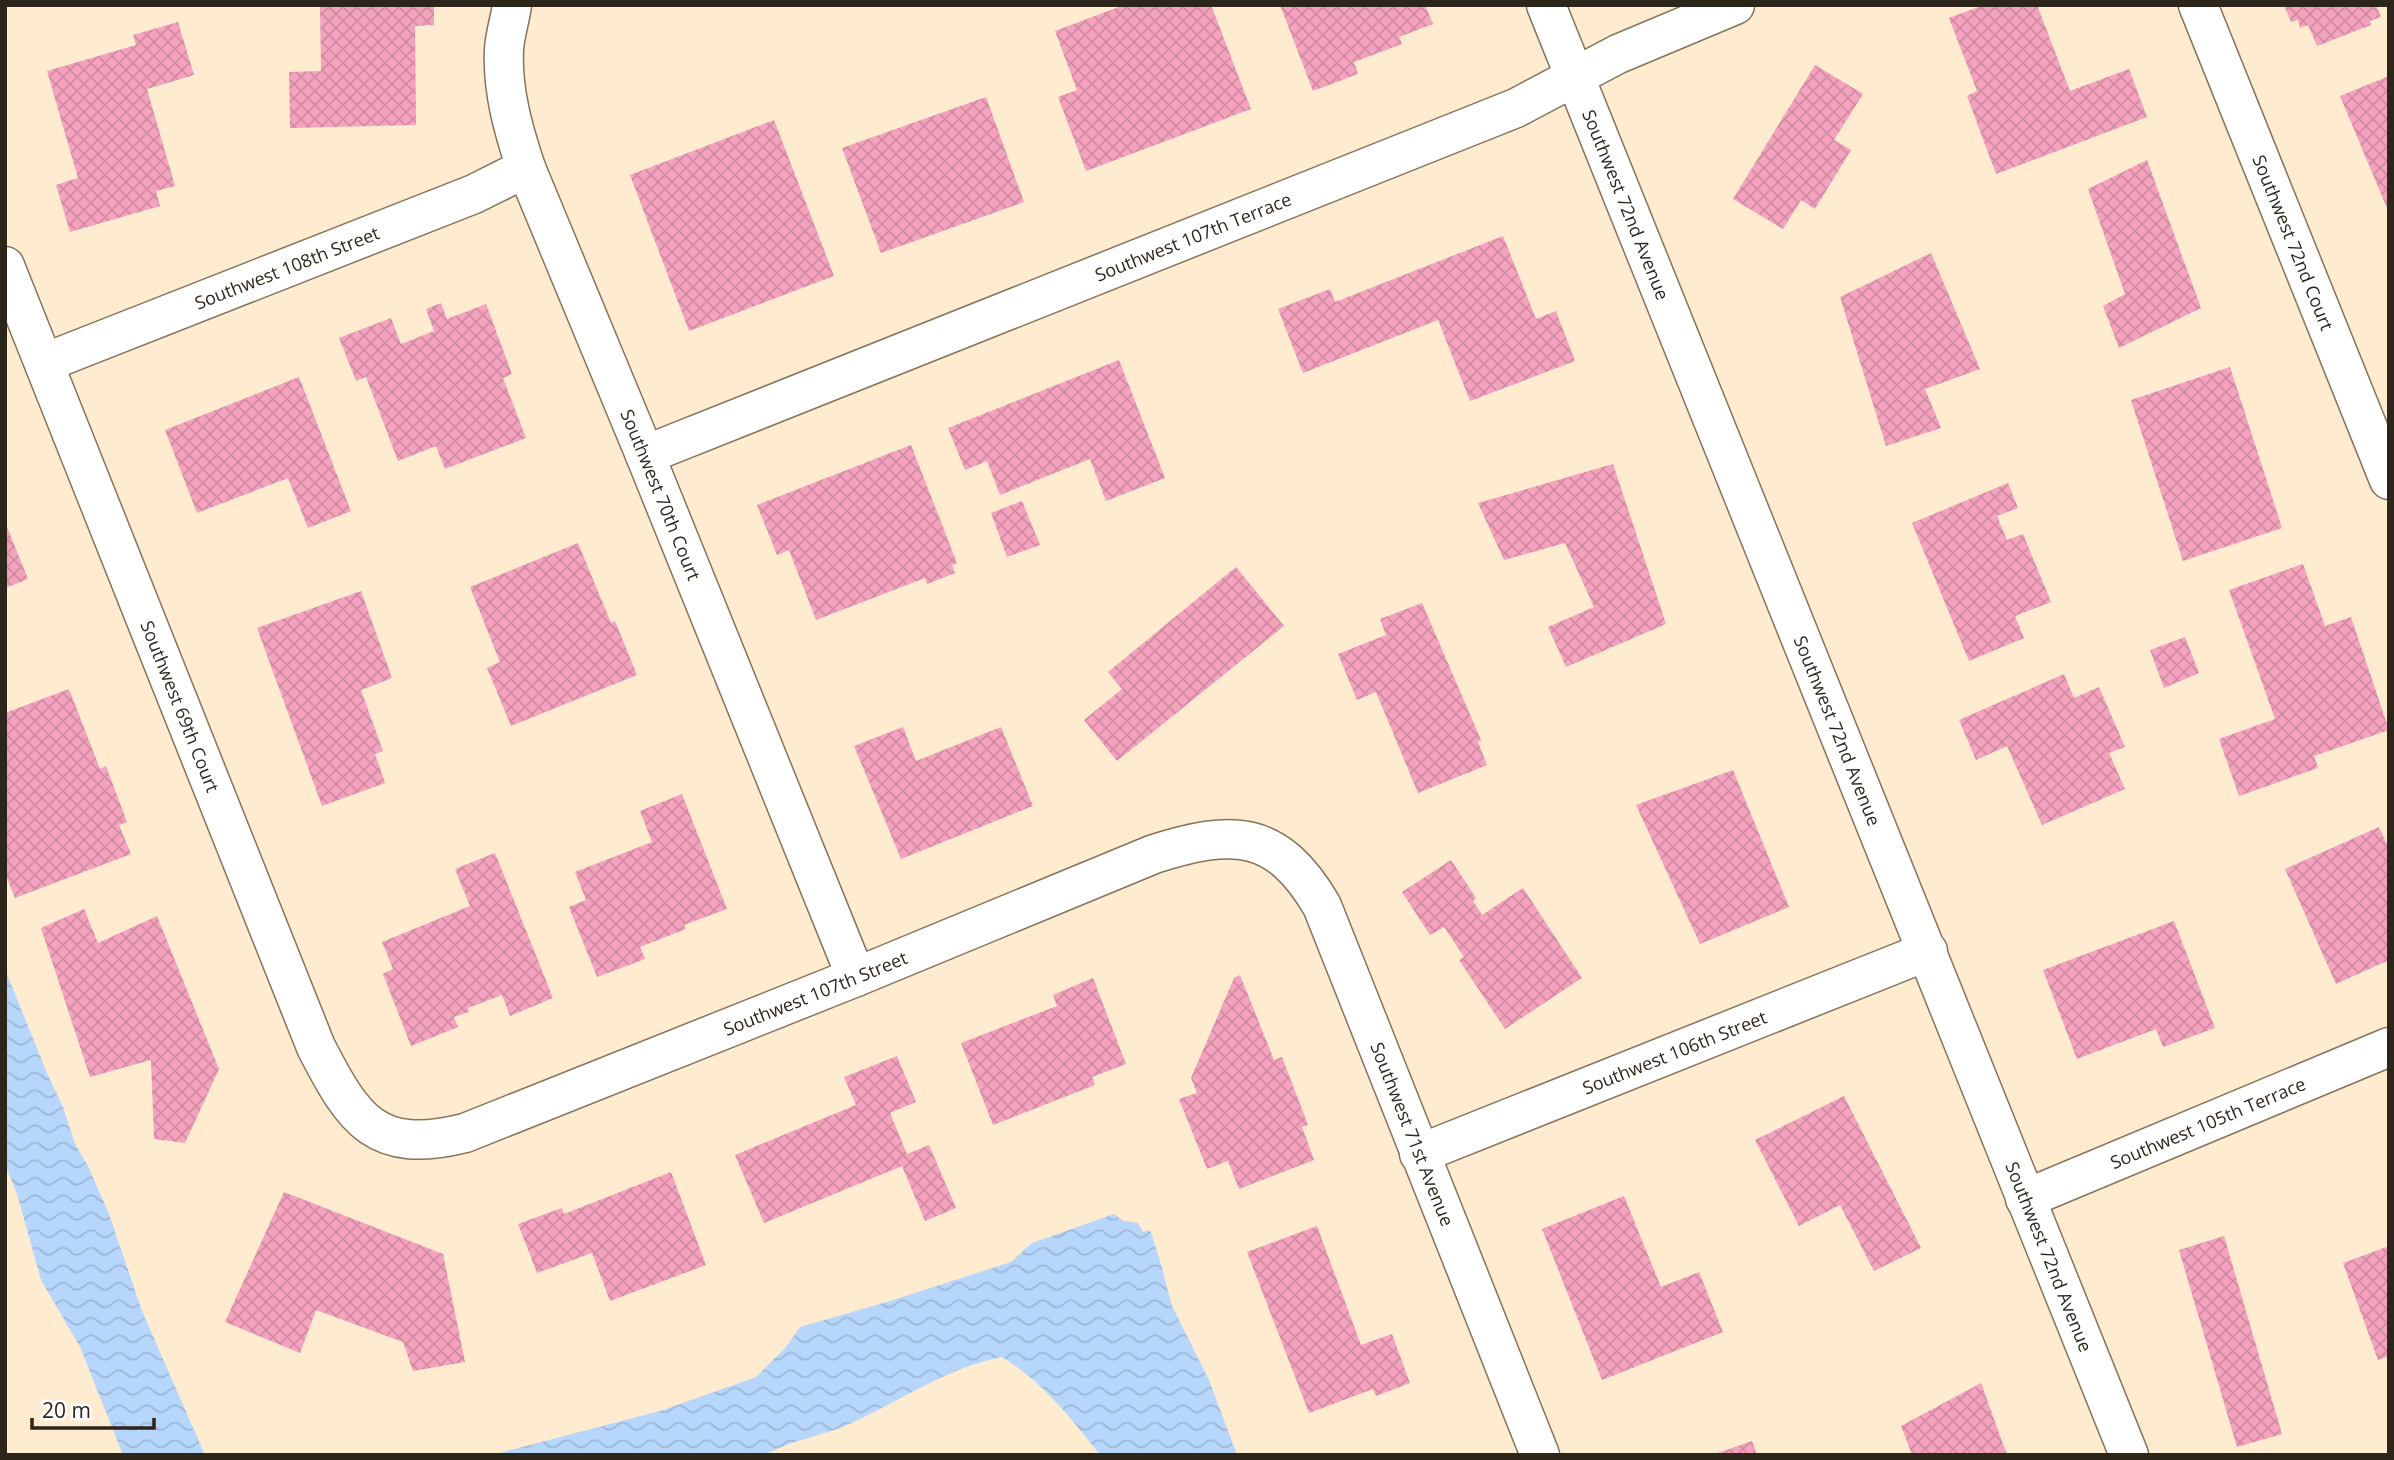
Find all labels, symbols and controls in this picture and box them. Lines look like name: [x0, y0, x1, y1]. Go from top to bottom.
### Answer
street label: Southwest 72nd Avenue: [1577, 106, 1675, 303]
street label: Southwest 72nd Court: [2247, 151, 2340, 334]
street label: Southwest 107th Terrace: [1091, 187, 1295, 287]
street label: Southwest 108th Street: [191, 220, 383, 315]
street label: Southwest 70th Court: [615, 406, 706, 584]
street label: Southwest 69th Court: [135, 617, 225, 796]
street label: Southwest 72nd Avenue: [1789, 632, 1887, 829]
street label: Southwest 107th Street: [720, 945, 911, 1041]
street label: Southwest 106th Street: [1579, 1005, 1770, 1100]
street label: Southwest 71st Avenue: [1365, 1039, 1460, 1230]
street label: Southwest 105th Terrace: [2106, 1071, 2309, 1174]
street label: Southwest 72nd Avenue: [2000, 1158, 2098, 1355]
scale bar: [32, 1386, 154, 1430]
text: 20 m: [42, 1396, 91, 1424]

